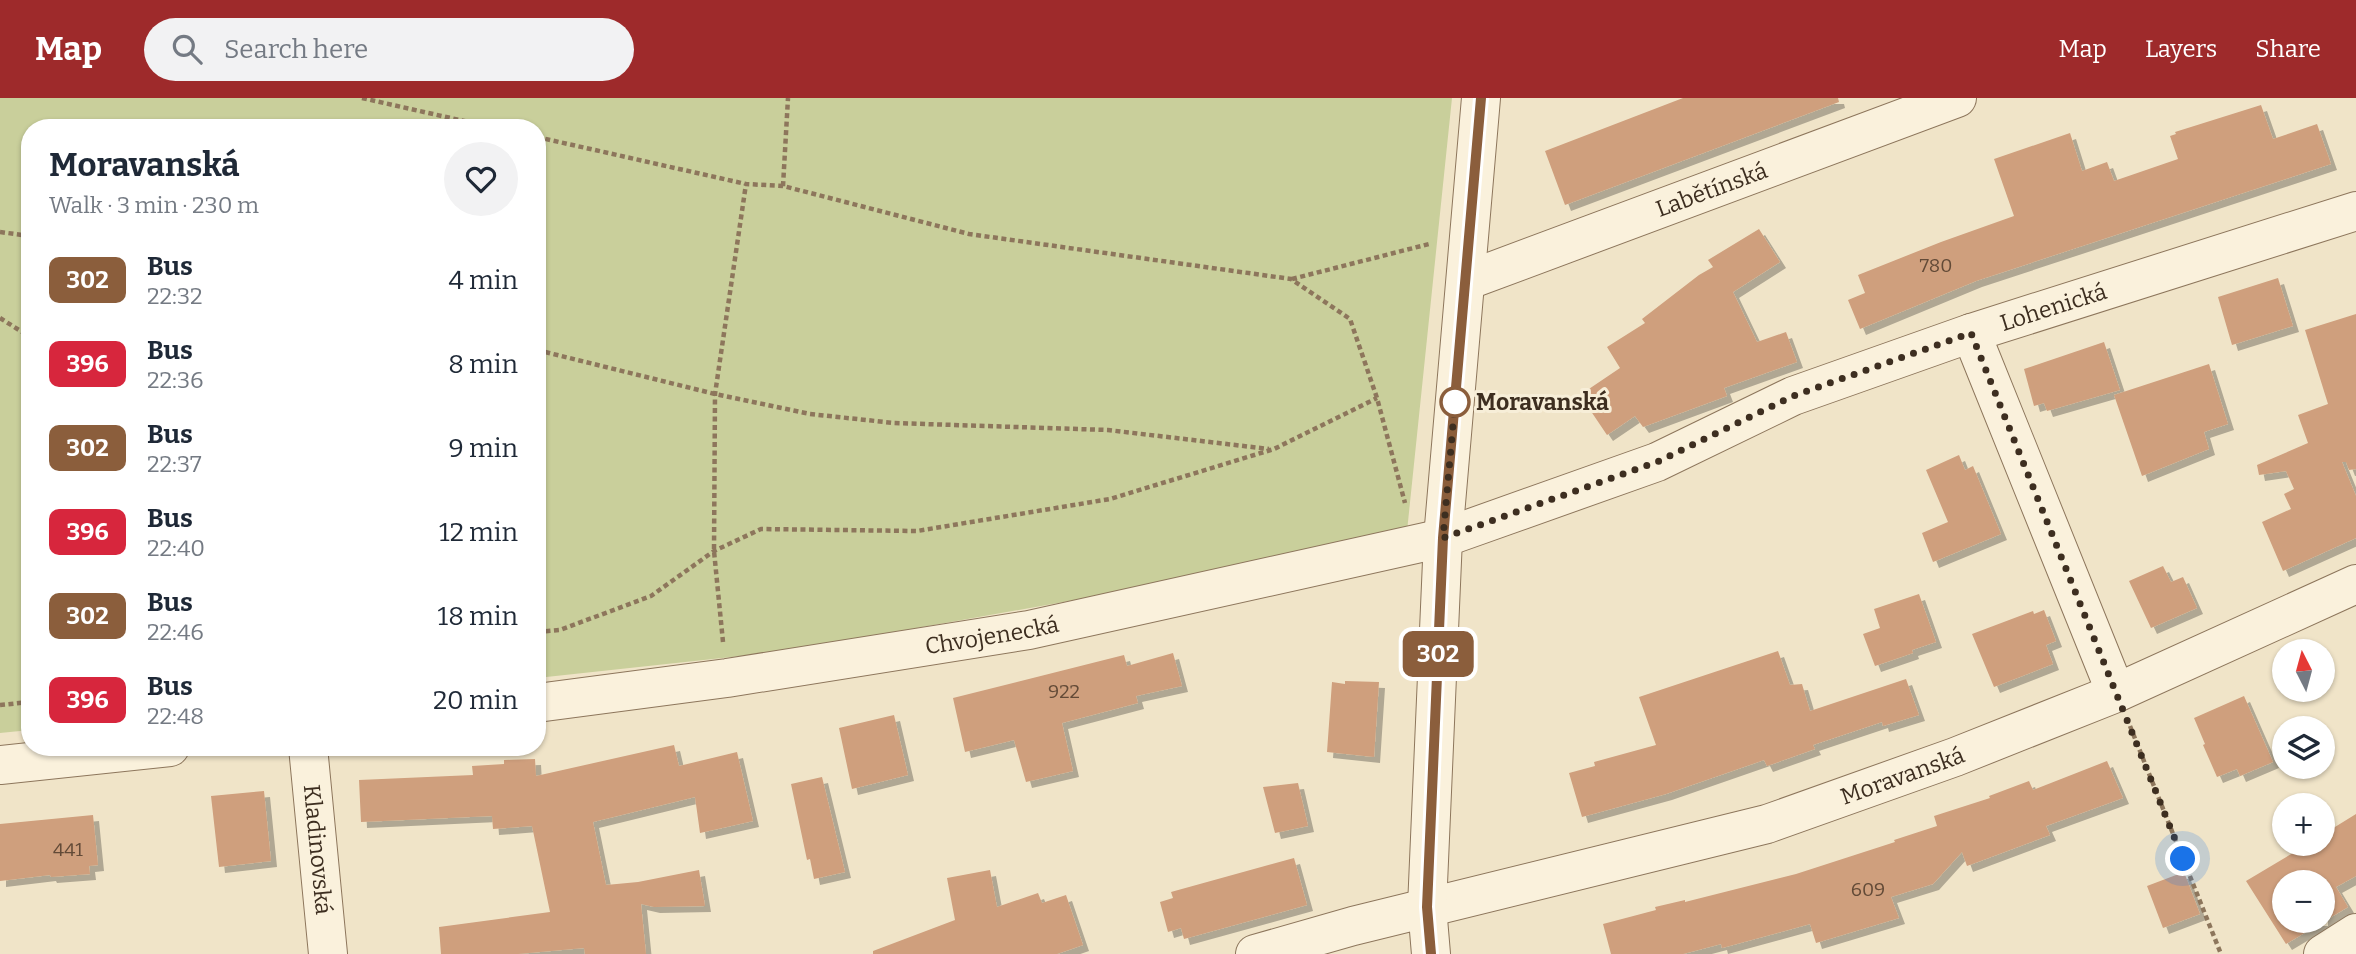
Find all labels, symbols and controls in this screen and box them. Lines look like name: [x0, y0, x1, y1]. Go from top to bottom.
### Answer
search box: [144, 18, 634, 81]
text: Map: [35, 29, 102, 69]
icon: search: [168, 30, 206, 68]
text: Search here: [224, 34, 368, 65]
text: Map: [2059, 35, 2107, 63]
text: Layers: [2145, 35, 2217, 63]
text: Share: [2255, 35, 2321, 63]
button: heart: [444, 142, 518, 216]
text: Moravanská: [49, 145, 240, 185]
street label: Labětínská: [1652, 156, 1771, 223]
text: Walk · 3 min · 230 m: [49, 191, 259, 219]
text: Bus: [147, 251, 193, 282]
house number: 780: [1920, 254, 1952, 277]
text: 4 min: [449, 265, 518, 296]
text: 302: [66, 266, 109, 294]
street label: Lohenická: [1997, 277, 2111, 337]
text: 22:32: [147, 282, 203, 310]
text: Bus: [147, 335, 193, 366]
text: 8 min: [448, 349, 518, 380]
text: 396: [66, 350, 109, 378]
text: 22:36: [147, 366, 204, 394]
marker: Moravanská: [1440, 387, 1470, 417]
place label: Moravanská: [1476, 388, 1609, 416]
text: Bus: [147, 419, 193, 450]
text: 9 min: [449, 433, 518, 464]
text: 302: [66, 434, 109, 462]
text: 22:37: [147, 450, 202, 478]
text: Bus: [147, 503, 193, 534]
text: 12 min: [439, 517, 518, 548]
text: 396: [66, 518, 109, 546]
text: 22:40: [147, 534, 205, 562]
text: Bus: [147, 587, 193, 618]
text: 18 min: [438, 601, 518, 632]
text: 302: [66, 602, 109, 630]
street label: Chvojenecká: [923, 610, 1062, 660]
text: 22:46: [147, 618, 204, 646]
line badge: 302: [1398, 631, 1478, 677]
north arrow: [2272, 639, 2334, 702]
map controls: [2272, 639, 2335, 933]
text: 302: [1417, 640, 1459, 668]
text: Bus: [147, 671, 193, 702]
house number: 922: [1048, 680, 1080, 703]
text: 20 min: [433, 685, 518, 716]
text: 396: [66, 686, 109, 714]
text: 22:48: [147, 702, 204, 730]
button: layers: [2272, 716, 2335, 779]
street label: Moravanská: [1837, 741, 1969, 811]
street label: Kladinovská: [298, 783, 338, 916]
button: +: [2272, 793, 2335, 856]
house number: 441: [53, 838, 83, 861]
your location: [2165, 841, 2200, 876]
button: −: [2272, 870, 2335, 933]
house number: 609: [1851, 878, 1885, 901]

